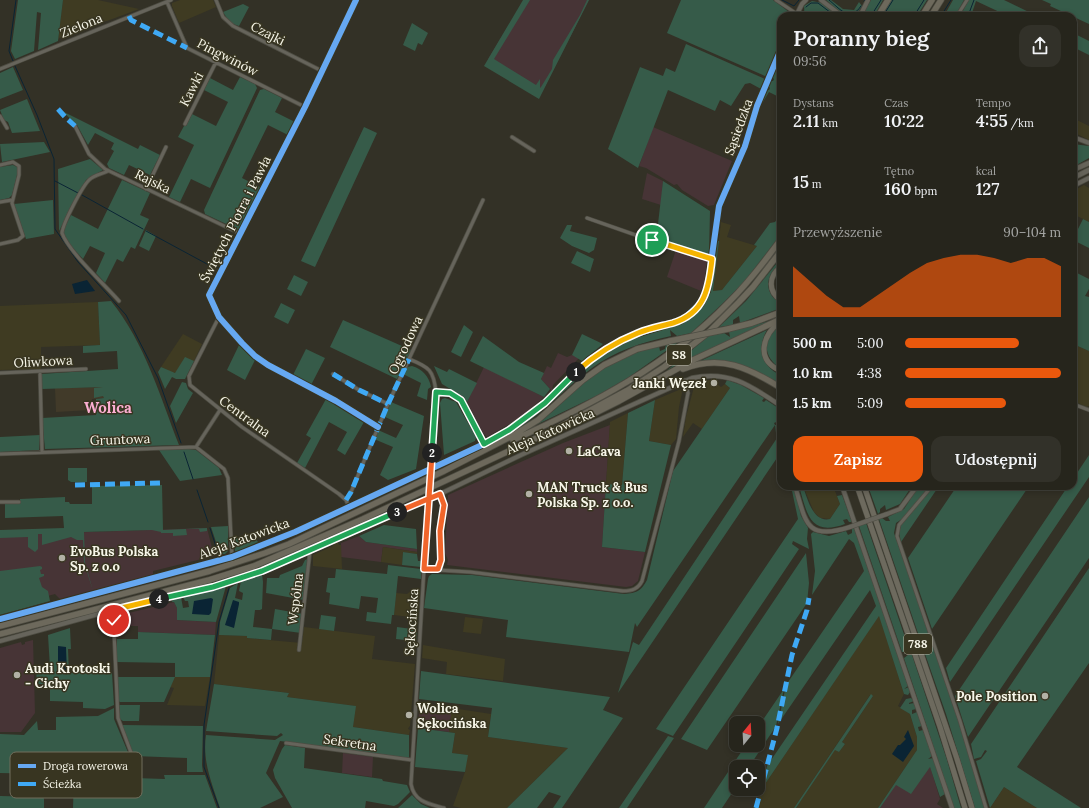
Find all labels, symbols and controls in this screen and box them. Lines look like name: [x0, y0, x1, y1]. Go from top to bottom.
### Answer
street label: Zielona: [57, 9, 105, 42]
street label: Czajki: [248, 18, 288, 49]
text: Poranny bieg: [793, 24, 929, 52]
button: share: [1019, 25, 1061, 67]
street label: Pingwinów: [194, 35, 262, 80]
text: 09:56: [793, 53, 826, 70]
street label: Kawki: [176, 69, 207, 109]
street label: Sąsiedzka: [720, 96, 757, 158]
text: Dystans: [793, 96, 834, 110]
text: Czas: [884, 96, 908, 110]
text: Tempo: [976, 96, 1011, 110]
text: 2.11: [793, 110, 819, 132]
text: 10:22: [884, 110, 924, 132]
text: 4:55: [976, 110, 1008, 132]
text: km: [819, 116, 838, 130]
text: /km: [1008, 116, 1034, 130]
street label: Świętych Piotra i Pawła: [196, 153, 275, 286]
text: Tętno: [884, 164, 914, 178]
text: kcal: [976, 164, 996, 178]
street label: Rajska: [132, 165, 174, 198]
text: 15: [793, 171, 809, 193]
text: m: [809, 177, 822, 191]
text: 160: [884, 178, 912, 200]
text: 127: [976, 178, 999, 200]
text: bpm: [912, 184, 937, 198]
pin: [635, 223, 669, 257]
text: Przewyższenie: [793, 224, 882, 241]
text: 90–104 m: [1003, 224, 1061, 241]
icon: arrive: [641, 229, 663, 251]
street label: Ogrodowa: [384, 313, 427, 377]
text: 500 m: [793, 335, 832, 352]
text: 5:00: [857, 335, 883, 352]
road number: S8: [667, 345, 691, 365]
street label: Oliwkowa: [13, 351, 73, 372]
pin: 1: [566, 362, 586, 382]
text: 1: [574, 365, 578, 379]
text: 1.0 km: [793, 365, 832, 382]
text: 4:38: [857, 365, 882, 382]
place label: Janki Węzeł: [633, 375, 707, 392]
marker: Janki Węzeł: [709, 378, 719, 388]
street label: Centralna: [216, 392, 274, 441]
text: 1.5 km: [793, 395, 831, 412]
text: 5:09: [857, 395, 883, 412]
district label: Wolica: [84, 398, 132, 417]
street label: Aleja Katowicka: [502, 404, 597, 459]
street label: Gruntowa: [89, 430, 151, 449]
button: Zapisz: [793, 436, 923, 482]
button: Udostępnij: [931, 436, 1061, 482]
pin: 2: [422, 443, 442, 463]
place label: LaCava: [577, 443, 621, 460]
text: 2: [429, 446, 435, 460]
marker: LaCava: [564, 446, 574, 456]
place label: MAN Truck & Bus Polska Sp. z o.o.: [537, 479, 647, 511]
marker: MAN Truck & Bus Polska Sp. z o.o.: [524, 489, 534, 499]
pin: 3: [387, 502, 407, 522]
text: 3: [394, 505, 400, 519]
street label: Aleja Katowicka: [196, 514, 292, 563]
place label: EvoBus Polska Sp. z o.o: [70, 543, 158, 575]
marker: EvoBus Polska Sp. z o.o: [57, 553, 67, 563]
street label: Wspólna: [284, 572, 307, 626]
street label: Sękocińska: [401, 588, 422, 656]
pin: 4: [149, 589, 169, 609]
text: 4: [156, 592, 162, 606]
pin: [97, 603, 131, 637]
icon: check: [103, 609, 125, 631]
road number: 788: [904, 634, 932, 654]
place label: Audi Krotoski - Cichy: [25, 660, 111, 692]
marker: Audi Krotoski - Cichy: [12, 670, 22, 680]
place label: Pole Position: [956, 688, 1038, 705]
marker: Pole Position: [1040, 691, 1050, 701]
place label: Wolica Sękocińska: [417, 700, 487, 732]
marker: Wolica Sękocińska: [404, 710, 414, 720]
north arrow: [729, 716, 765, 752]
map controls: [729, 716, 765, 796]
street label: Sekretna: [322, 730, 378, 755]
legend: [10, 752, 142, 798]
text: Droga rowerowa: [43, 759, 128, 773]
button: locate: [729, 760, 765, 796]
text: Ścieżka: [43, 777, 82, 791]

